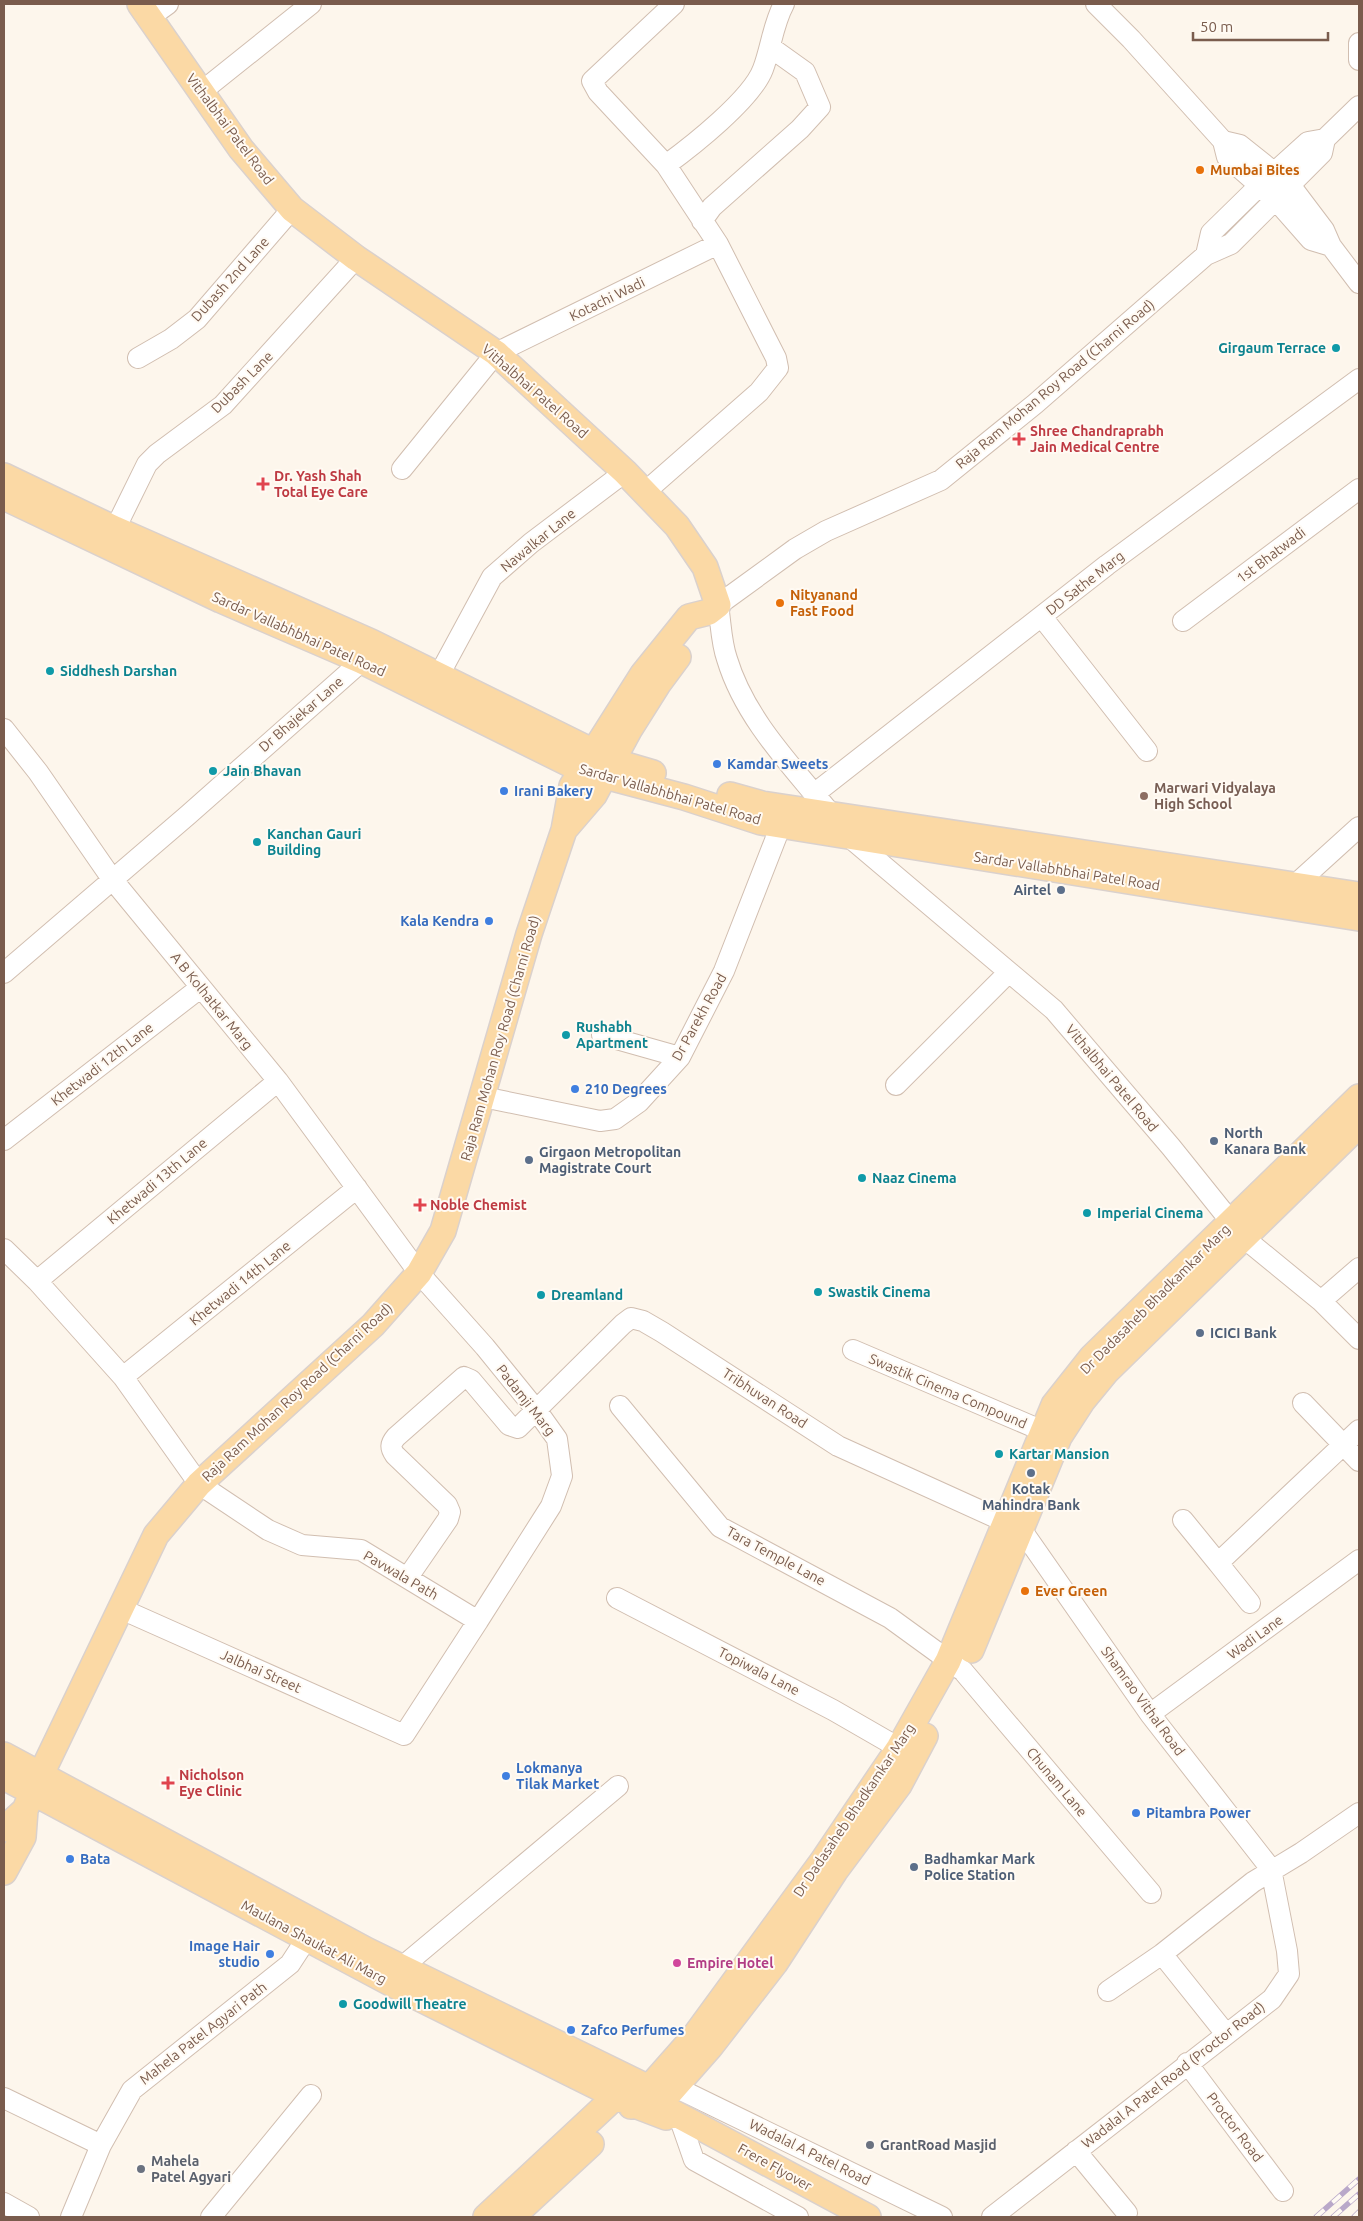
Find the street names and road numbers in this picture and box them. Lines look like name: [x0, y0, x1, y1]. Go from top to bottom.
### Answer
street label: Vithalbhai Patel Road: [183, 70, 277, 188]
street label: Dubash 2nd Lane: [188, 234, 272, 324]
street label: Kotachi Wadi: [567, 274, 647, 324]
street label: Raja Ram Mohan Roy Road (Charni Road): [952, 296, 1158, 472]
street label: Vithalbhai Patel Road: [479, 341, 591, 441]
street label: Dubash Lane: [208, 348, 276, 416]
street label: Nawalkar Lane: [497, 505, 579, 575]
street label: 1st Bhatwadi: [1233, 524, 1309, 586]
street label: DD Sathe Marg: [1043, 548, 1127, 618]
street label: Sardar Vallabhbhai Patel Road: [210, 588, 388, 680]
street label: Dr Bhajekar Lane: [256, 673, 346, 755]
street label: Sardar Vallabhbhai Patel Road: [577, 760, 763, 828]
street label: Sardar Vallabhbhai Patel Road: [973, 848, 1161, 894]
street label: Raja Ram Mohan Roy Road (Charni Road): [457, 914, 543, 1162]
street label: A B Kolhatkar Marg: [168, 949, 256, 1053]
street label: Dr Parekh Road: [668, 971, 730, 1063]
street label: Khetwadi 12th Lane: [48, 1019, 156, 1109]
street label: Vithalbhai Patel Road: [1063, 1021, 1161, 1135]
street label: Khetwadi 13th Lane: [104, 1135, 210, 1227]
street label: Dr Dadasaheb Bhadkamkar Marg: [1077, 1221, 1233, 1377]
street label: Khetwadi 14th Lane: [186, 1237, 294, 1329]
street label: Raja Ram Mohan Roy Road (Charni Road): [199, 1299, 395, 1485]
street label: Swastik Cinema Compound: [867, 1350, 1029, 1432]
street label: Padamji Marg: [493, 1361, 559, 1439]
street label: Tribhuvan Road: [720, 1365, 810, 1431]
street label: Tara Temple Lane: [724, 1523, 828, 1589]
street label: Pavwala Path: [361, 1547, 441, 1603]
street label: Wadi Lane: [1224, 1612, 1286, 1662]
street label: Shamrao Vithal Road: [1098, 1643, 1188, 1759]
street label: Topiwala Lane: [716, 1644, 802, 1698]
street label: Jalbhai Street: [218, 1646, 304, 1696]
street label: Dr Dadasaheb Bhadkamkar Marg: [790, 1720, 918, 1900]
street label: Chunam Lane: [1024, 1744, 1090, 1820]
street label: Maulana Shaukat Ali Marg: [239, 1897, 389, 1987]
street label: Mahela Patel Agyari Path: [136, 1978, 270, 2088]
street label: Wadalal A Patel Road (Proctor Road): [1078, 1998, 1268, 2152]
street label: Proctor Road: [1203, 2089, 1267, 2165]
street label: Wadalal A Patel Road: [747, 2116, 873, 2188]
street label: Frere Flyover: [735, 2140, 815, 2194]

